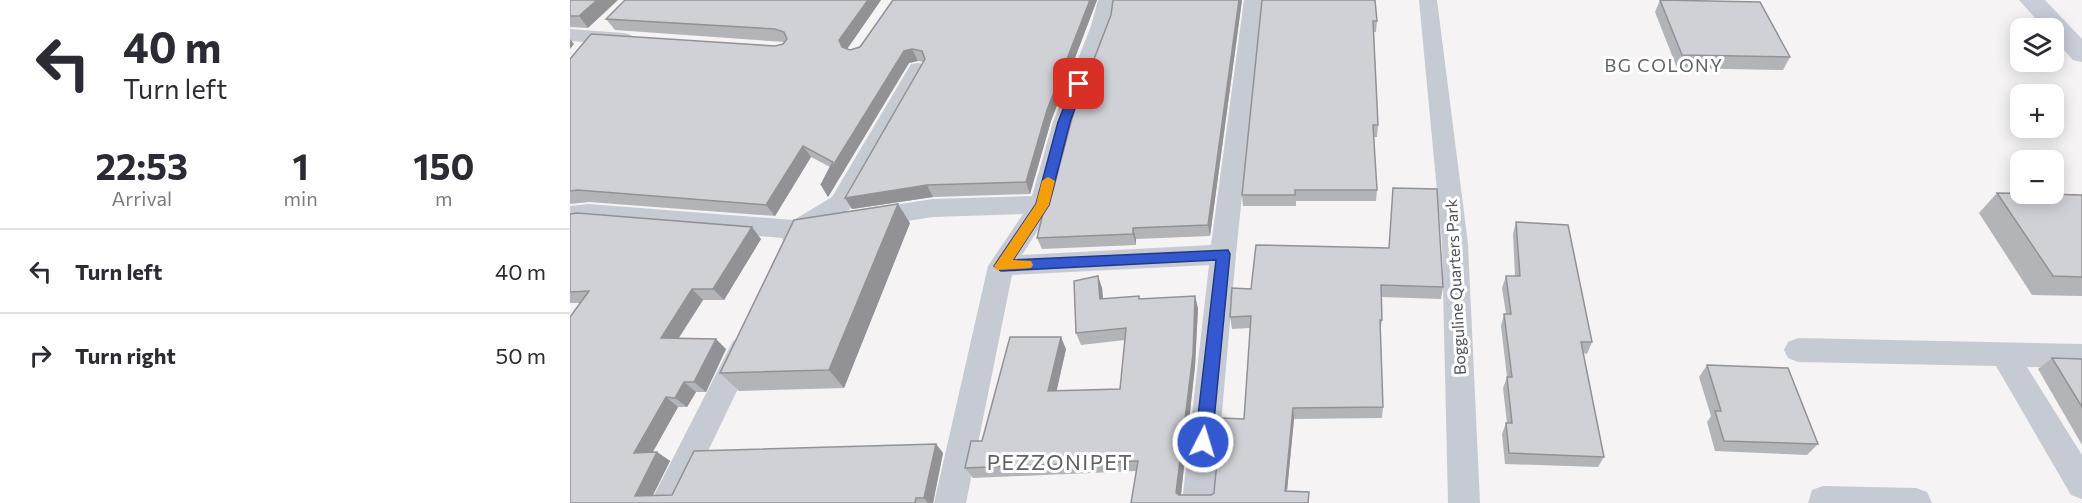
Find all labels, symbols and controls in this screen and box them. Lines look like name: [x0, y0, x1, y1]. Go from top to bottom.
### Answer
map controls: [2010, 18, 2064, 204]
button: layers: [2010, 18, 2064, 72]
text: 40 m: [123, 20, 221, 72]
icon: left: [24, 24, 102, 102]
district label: BG COLONY: [1605, 54, 1723, 76]
pin: [1053, 58, 1104, 109]
icon: arrive: [1062, 67, 1095, 100]
text: Turn left: [123, 72, 227, 105]
button: +: [2010, 84, 2064, 138]
text: 22:53: [96, 143, 188, 187]
text: 1: [292, 143, 309, 187]
text: 150: [413, 143, 474, 187]
button: −: [2010, 150, 2064, 204]
text: Arrival: [112, 186, 172, 210]
text: min: [284, 186, 318, 210]
text: m: [435, 186, 453, 210]
street label: Bogguline Quarters Park: [1441, 198, 1469, 376]
icon: left: [24, 255, 57, 288]
text: Turn left: [75, 258, 162, 285]
text: 40 m: [495, 258, 546, 285]
icon: right: [24, 339, 57, 372]
text: Turn right: [75, 342, 176, 369]
text: 50 m: [496, 342, 546, 369]
position arrow: [1171, 410, 1235, 474]
district label: PEZZONIPET: [987, 449, 1133, 474]

